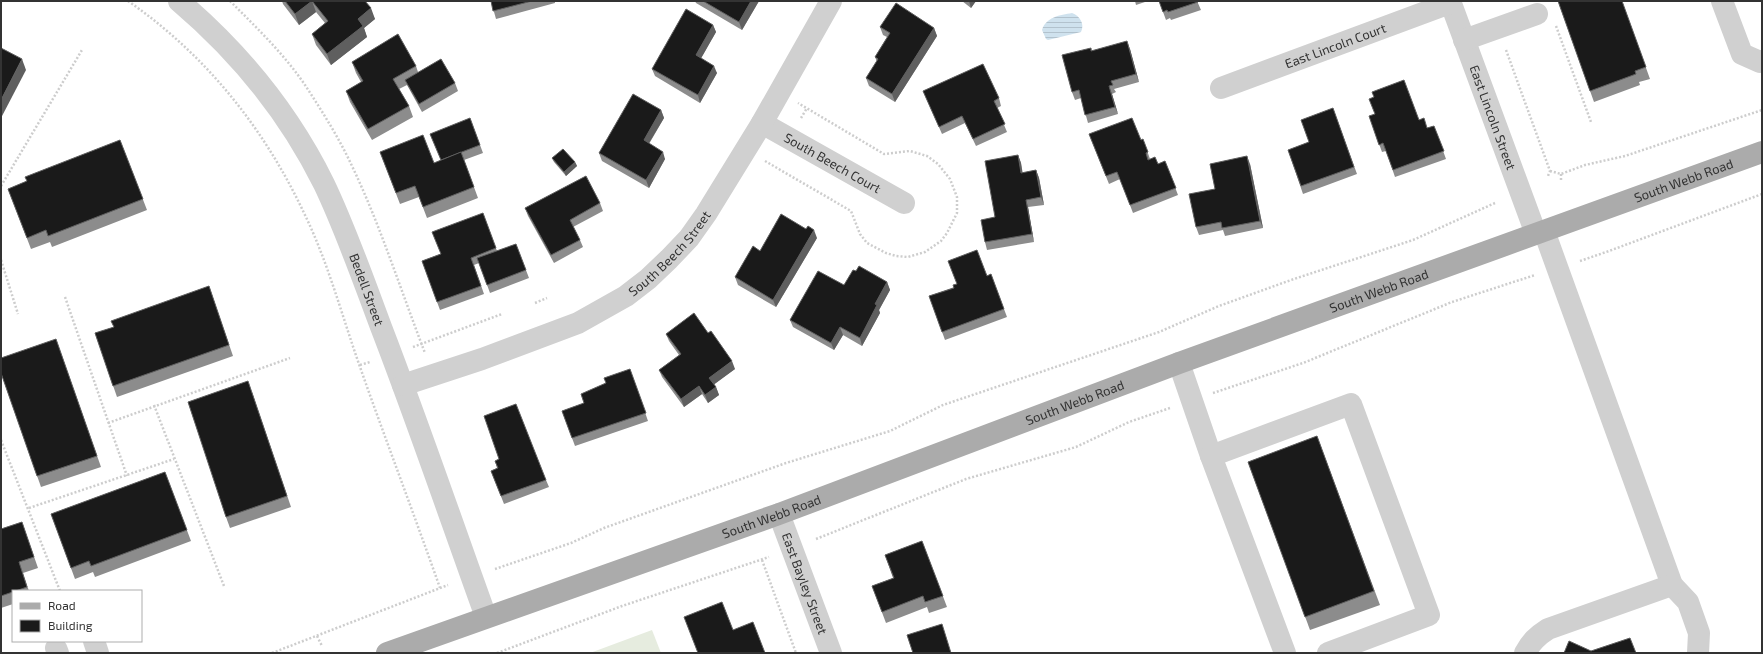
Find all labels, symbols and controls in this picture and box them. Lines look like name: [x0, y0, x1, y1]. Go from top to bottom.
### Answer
street label: East Lincoln Court: [1283, 19, 1388, 72]
street label: East Lincoln Street: [1466, 63, 1520, 172]
street label: South Beech Court: [781, 129, 884, 196]
street label: South Webb Road: [1632, 155, 1735, 206]
street label: South Beech Street: [625, 207, 714, 299]
street label: Bedell Street: [346, 251, 388, 328]
street label: South Webb Road: [1327, 265, 1431, 316]
street label: South Webb Road: [1023, 376, 1126, 428]
street label: South Webb Road: [720, 491, 823, 542]
street label: East Bayley Street: [779, 530, 831, 636]
legend: [12, 590, 142, 642]
text: Road: [48, 598, 76, 612]
text: Building: [48, 618, 93, 632]

